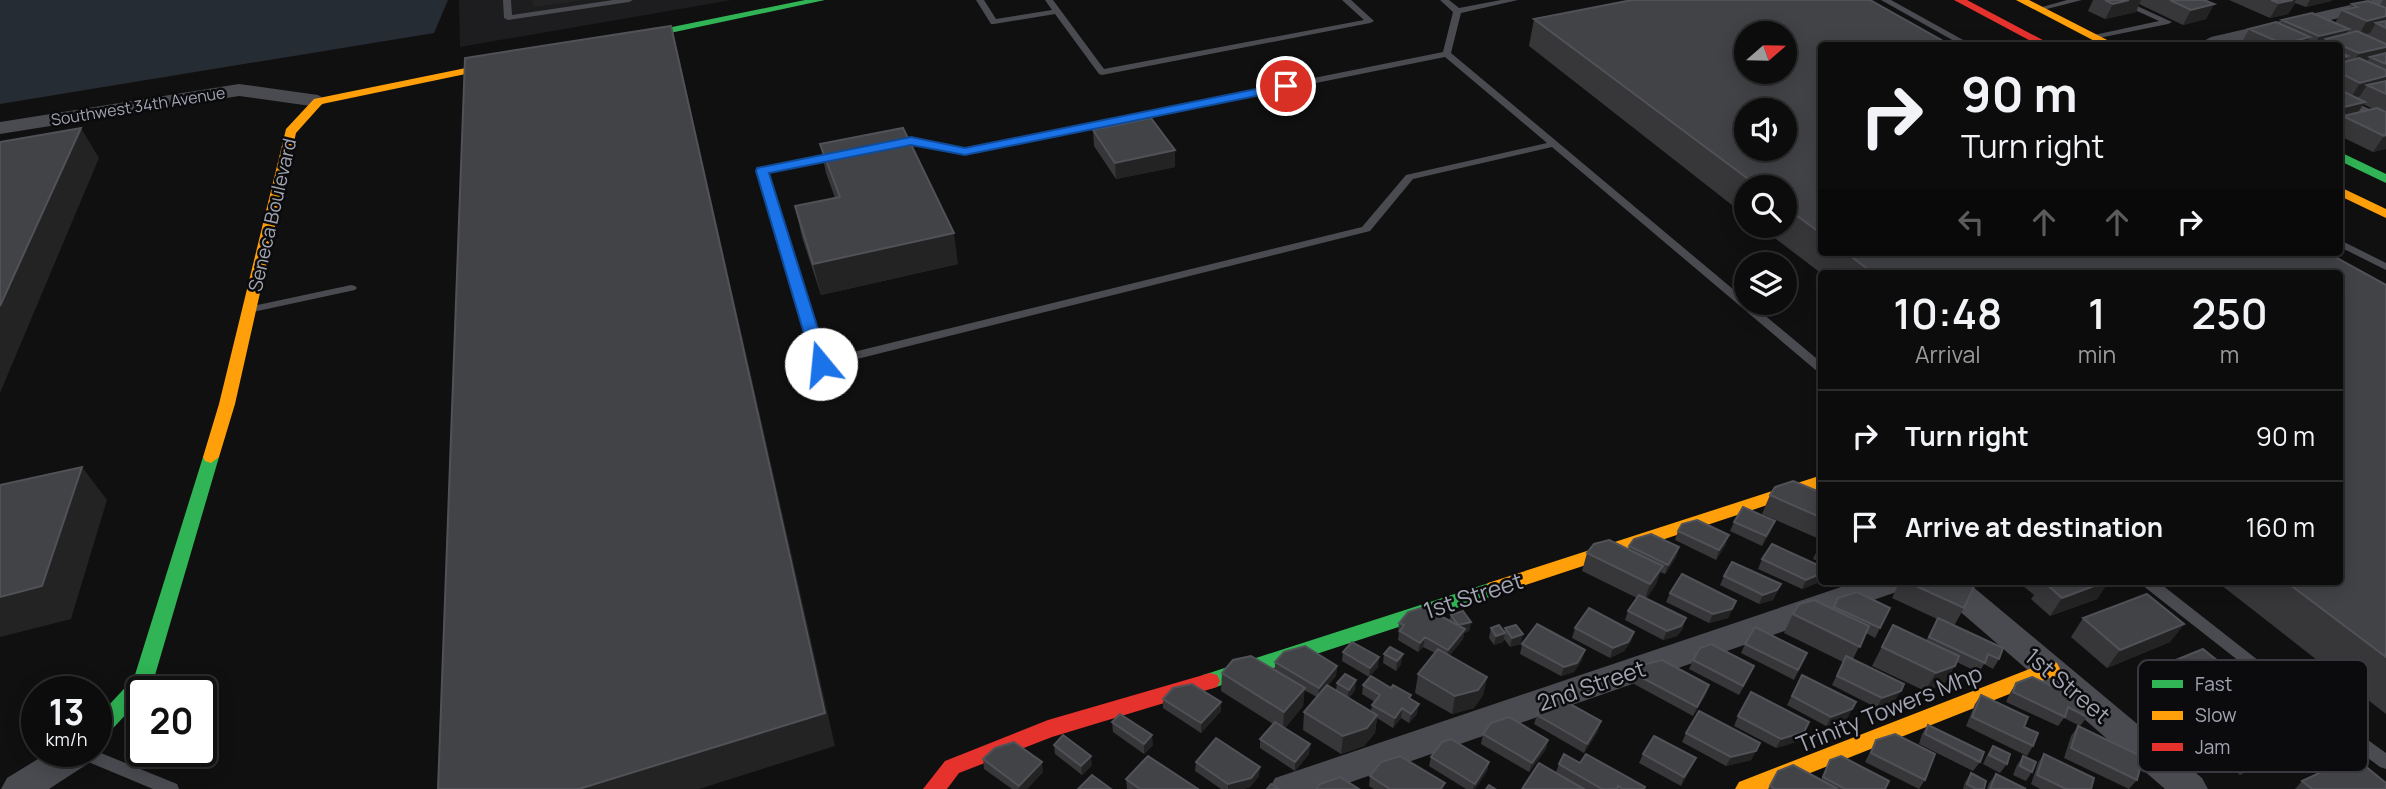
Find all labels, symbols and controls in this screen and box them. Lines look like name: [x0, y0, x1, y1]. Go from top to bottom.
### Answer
north arrow: [1734, 21, 1797, 84]
map controls: [1734, 21, 1797, 315]
pin: [1256, 56, 1316, 116]
text: 90 m: [1961, 60, 2078, 127]
icon: arrive: [1267, 67, 1305, 105]
icon: right: [1846, 70, 1937, 161]
street label: Southwest 34th Avenue: [49, 81, 227, 131]
button: sound: [1734, 98, 1797, 161]
text: Turn right: [1961, 124, 2104, 168]
street label: Seneca Boulevard: [242, 136, 302, 294]
button: search: [1734, 175, 1797, 238]
icon: left: [1952, 203, 1990, 241]
icon: ahead: [2025, 203, 2063, 241]
icon: ahead: [2098, 203, 2136, 241]
icon: right: [2171, 203, 2209, 241]
button: layers: [1734, 252, 1797, 315]
text: 10:48: [1893, 284, 2002, 342]
text: 1: [2088, 284, 2106, 342]
text: 250: [2192, 284, 2268, 342]
position arrow: [784, 327, 858, 401]
text: Arrival: [1915, 338, 1981, 370]
text: min: [2078, 338, 2116, 370]
text: m: [2220, 338, 2239, 370]
icon: right: [1846, 417, 1884, 455]
text: Turn right: [1905, 418, 2029, 454]
text: 90 m: [2256, 418, 2315, 454]
icon: arrive: [1846, 508, 1884, 546]
text: Arrive at destination: [1905, 509, 2163, 545]
text: 160 m: [2246, 509, 2315, 545]
street label: 1st Street: [1419, 564, 1527, 626]
street label: 1st Street: [2018, 640, 2118, 730]
street label: 2nd Street: [1533, 652, 1649, 718]
street label: Trinity Towers Mhp: [1791, 656, 1987, 760]
legend: [2138, 660, 2368, 772]
text: Fast: [2195, 671, 2232, 697]
speed limit sign: 20: [126, 676, 217, 767]
text: 13: [49, 688, 84, 736]
text: Slow: [2195, 702, 2237, 728]
text: km/h: [46, 727, 87, 751]
text: Jam: [2195, 734, 2230, 760]

